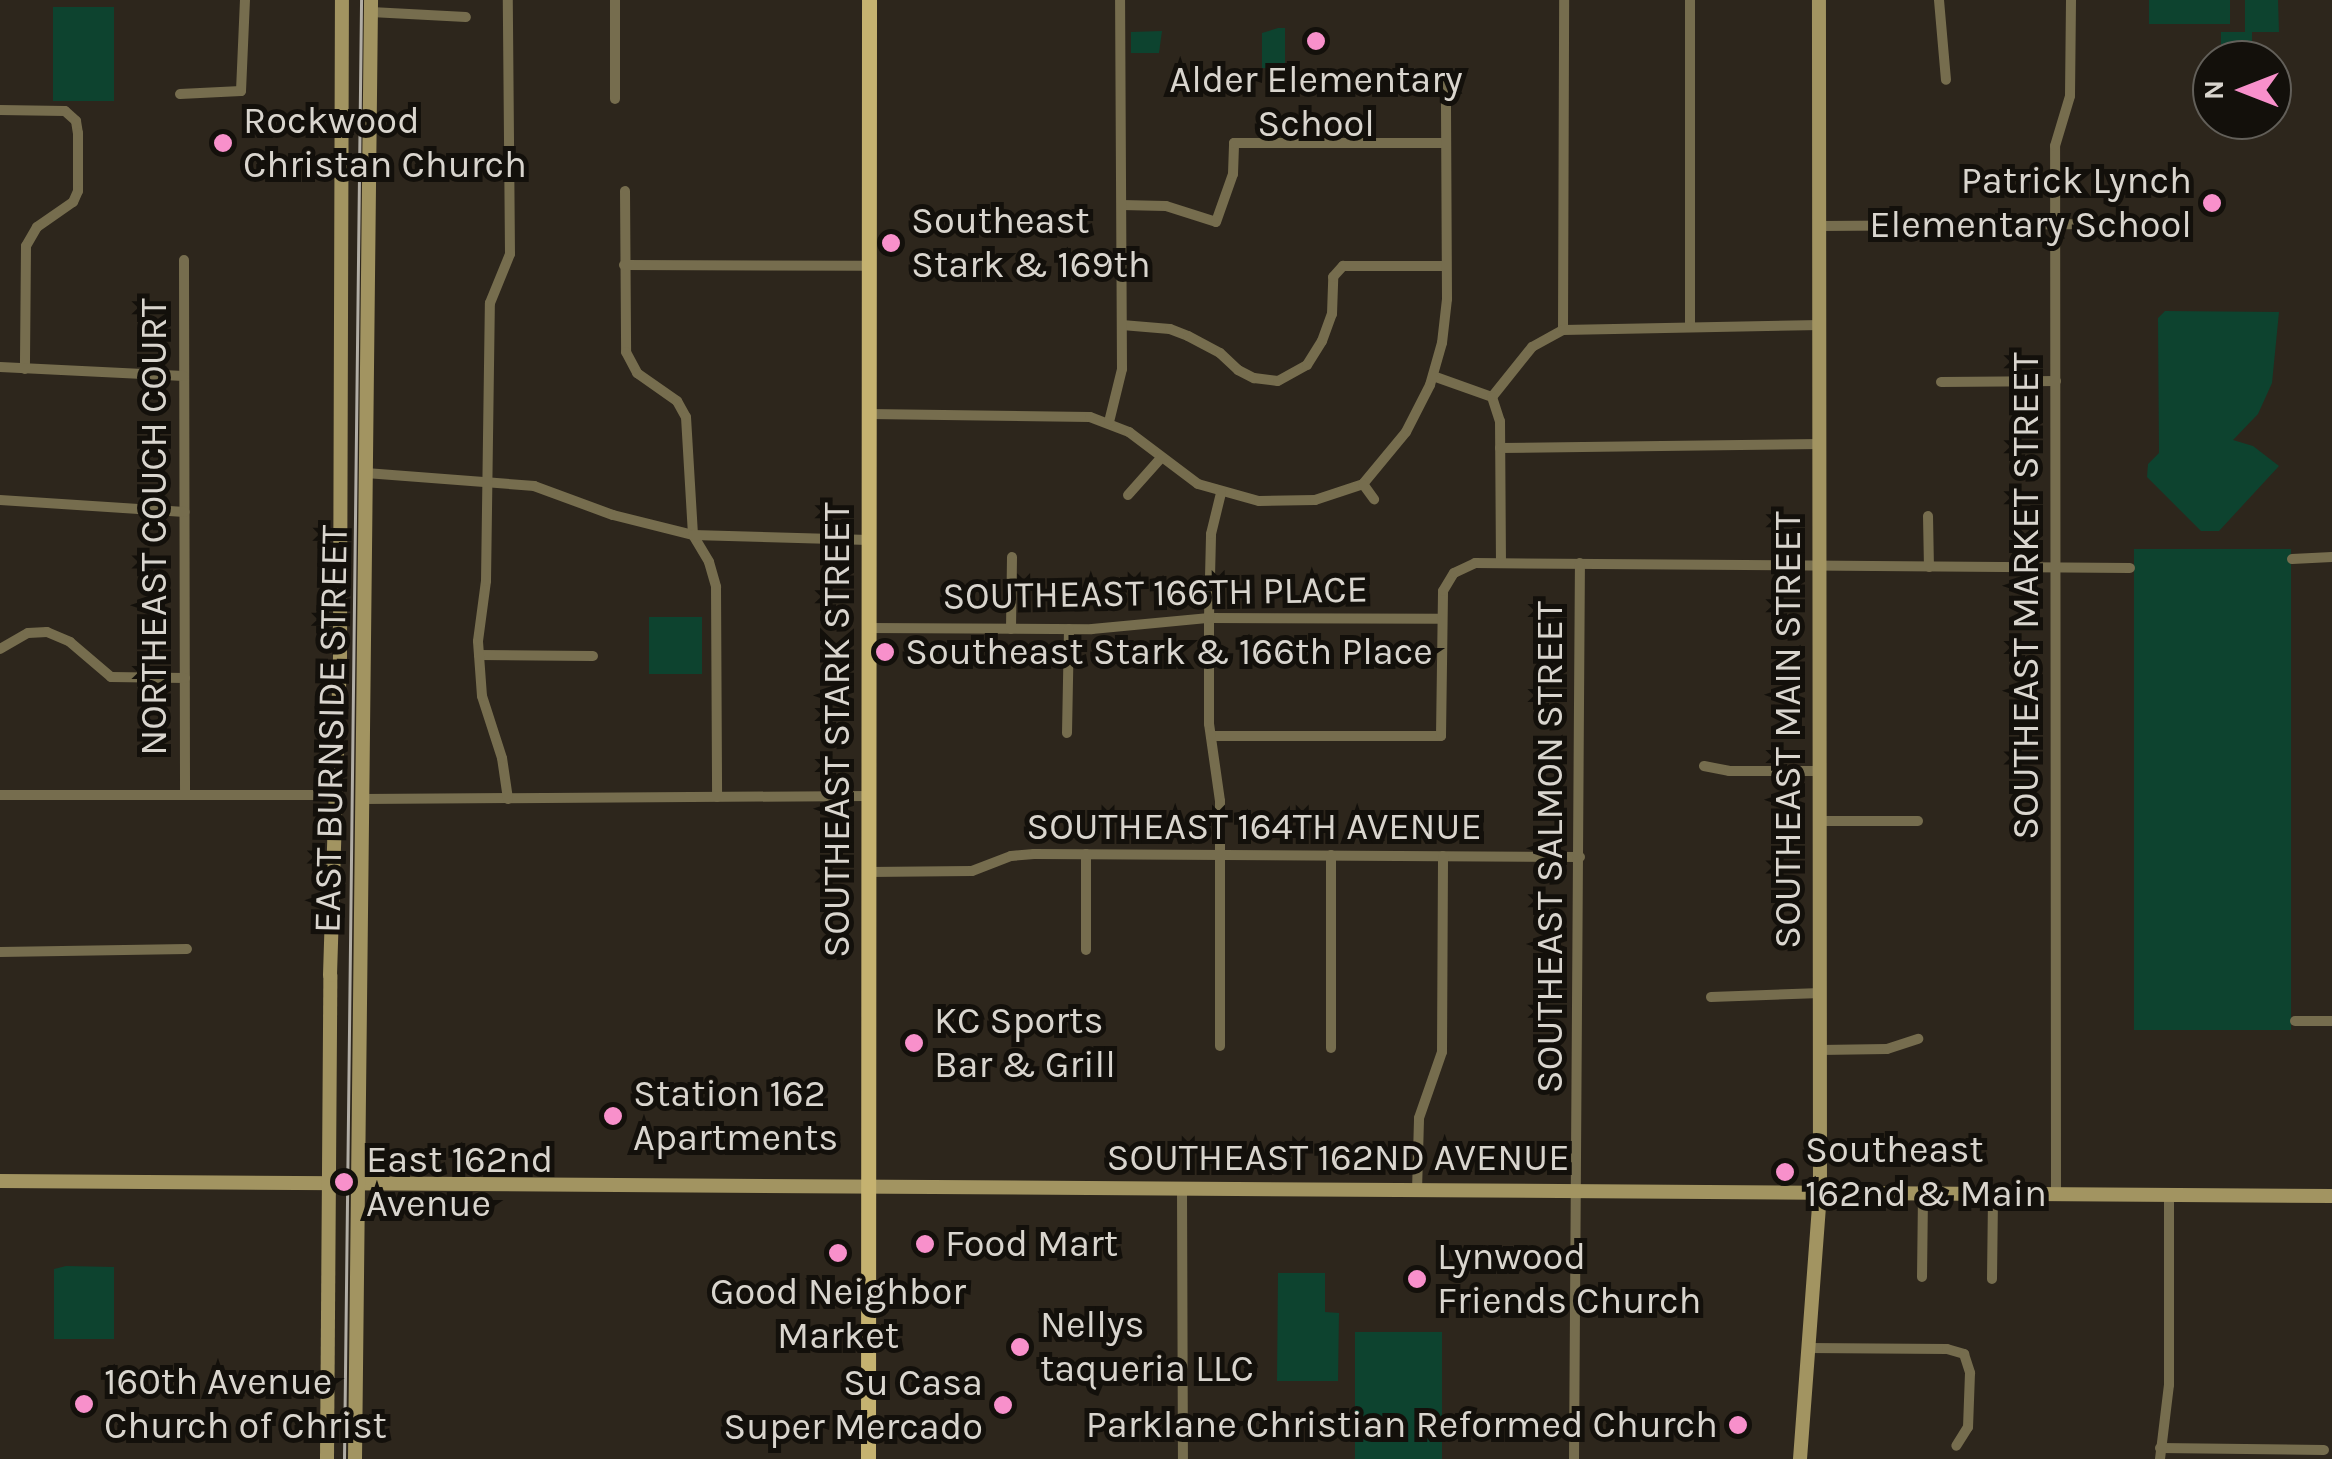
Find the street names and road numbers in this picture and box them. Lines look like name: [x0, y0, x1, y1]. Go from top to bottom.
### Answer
street label: NORTHEAST COUCH COURT: [131, 298, 177, 756]
street label: SOUTHEAST MARKET STREET: [2003, 352, 2049, 840]
street label: SOUTHEAST STARK STREET: [814, 502, 860, 958]
street label: SOUTHEAST MAIN STREET: [1765, 511, 1811, 949]
street label: EAST BURNSIDE STREET: [305, 525, 357, 933]
street label: SOUTHEAST 166TH PLACE: [942, 566, 1368, 620]
street label: SOUTHEAST SALMON STREET: [1527, 601, 1573, 1093]
street label: SOUTHEAST 164TH AVENUE: [1026, 804, 1482, 850]
street label: SOUTHEAST 162ND AVENUE: [1106, 1135, 1570, 1181]

